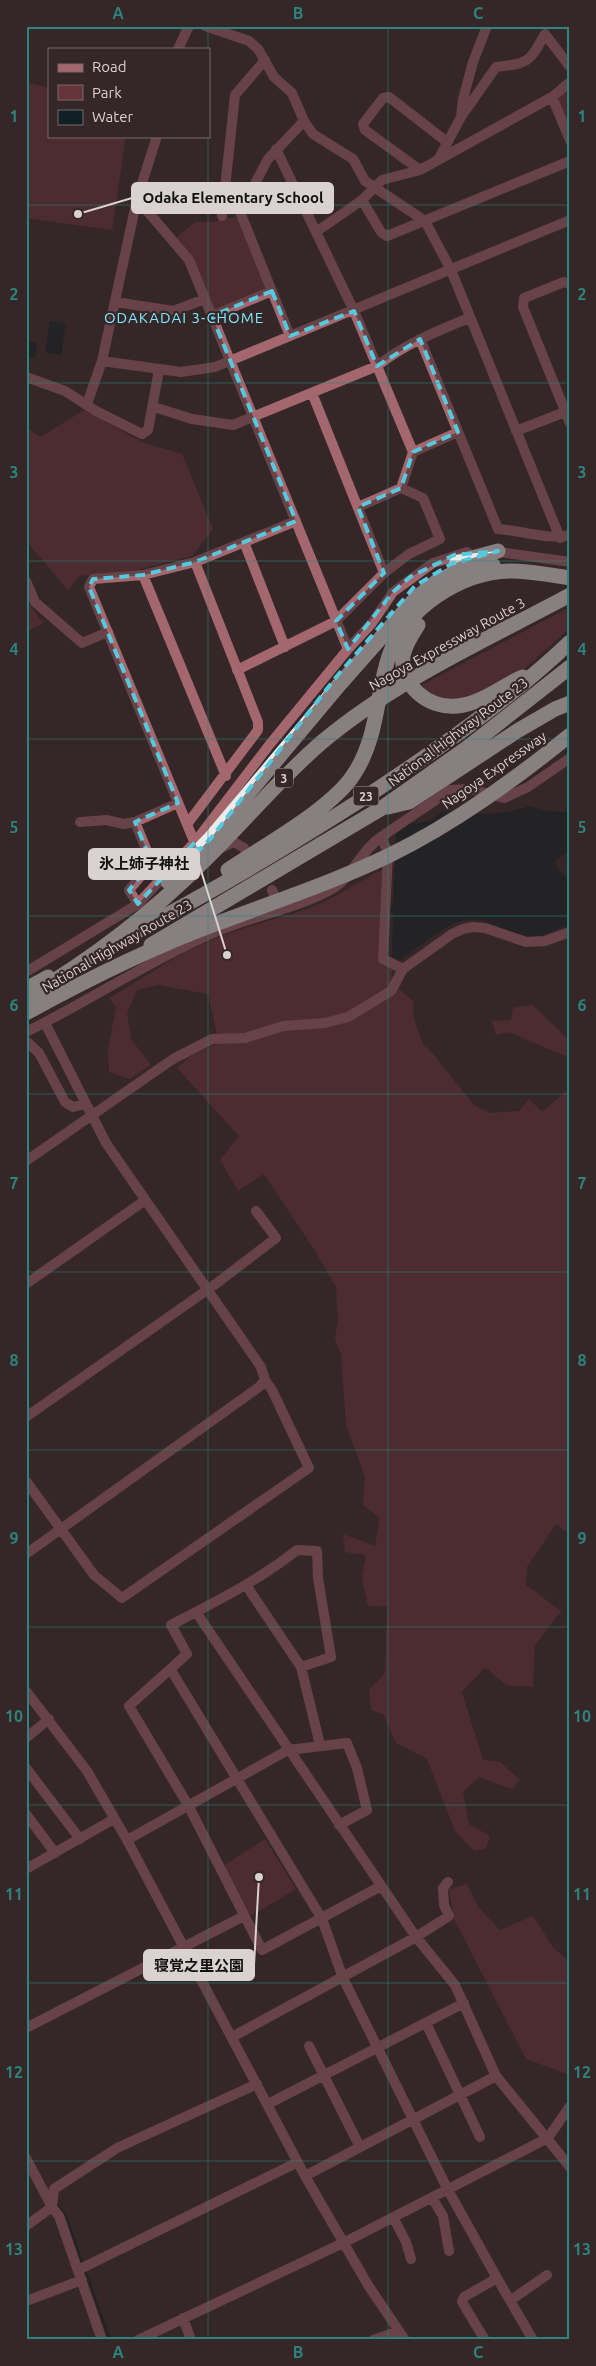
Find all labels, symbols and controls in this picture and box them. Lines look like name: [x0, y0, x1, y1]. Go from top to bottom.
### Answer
text: A: [112, 4, 124, 22]
text: B: [293, 4, 303, 22]
text: C: [473, 4, 483, 22]
legend: [48, 48, 210, 138]
text: Road: [92, 58, 127, 75]
text: Park: [92, 84, 122, 101]
text: 1: [9, 107, 19, 125]
text: 1: [577, 107, 587, 125]
text: Water: [92, 108, 133, 125]
callout: Odaka Elementary School: [132, 183, 333, 213]
text: Odaka Elementary School: [142, 189, 324, 206]
text: 2: [9, 285, 19, 303]
text: 2: [577, 285, 587, 303]
district label: ODAKADAI 3-CHOME: [104, 309, 264, 326]
text: 3: [9, 463, 19, 481]
text: 3: [577, 463, 587, 481]
street label: Nagoya Expressway Route 3: [366, 594, 528, 694]
text: 4: [9, 640, 19, 658]
text: 4: [577, 640, 587, 658]
street label: National Highway Route 23: [385, 674, 531, 790]
street label: Nagoya Expressway: [439, 728, 549, 812]
road number: 3: [275, 768, 293, 788]
road number: 23: [354, 786, 378, 806]
text: 5: [9, 818, 19, 836]
text: 5: [577, 818, 587, 836]
callout: 氷上姉子神社: [89, 849, 199, 879]
text: 氷上姉子神社: [99, 855, 189, 872]
street label: National Highway Route 23: [39, 896, 195, 996]
text: 6: [9, 996, 19, 1014]
text: 6: [577, 996, 587, 1014]
text: 7: [9, 1174, 19, 1192]
text: 7: [577, 1174, 587, 1192]
text: 8: [9, 1351, 19, 1369]
text: 8: [577, 1351, 587, 1369]
text: 9: [9, 1529, 19, 1547]
text: 9: [577, 1529, 587, 1547]
text: 10: [5, 1707, 23, 1725]
text: 10: [573, 1707, 591, 1725]
text: 11: [5, 1885, 23, 1903]
text: 11: [573, 1885, 591, 1903]
callout: 寝覚之里公園: [144, 1950, 254, 1980]
text: 寝覚之里公園: [154, 1957, 244, 1974]
text: 12: [5, 2063, 23, 2081]
text: 12: [573, 2063, 591, 2081]
text: 13: [5, 2240, 23, 2258]
text: 13: [573, 2240, 591, 2258]
text: A: [112, 2343, 124, 2361]
text: B: [293, 2343, 303, 2361]
text: C: [473, 2343, 483, 2361]

